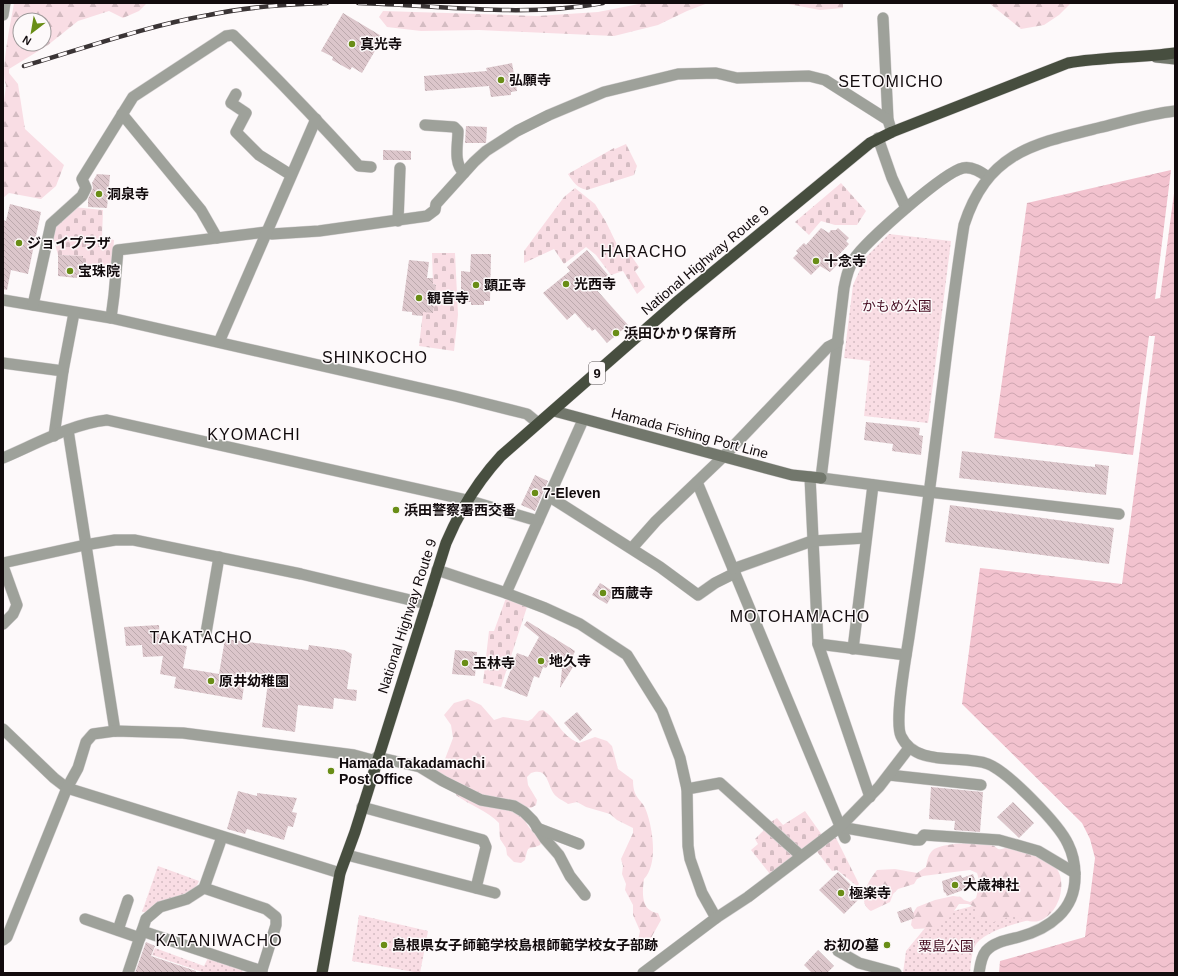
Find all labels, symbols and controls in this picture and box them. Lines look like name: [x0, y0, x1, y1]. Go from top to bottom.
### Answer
north arrow: [12, 12, 52, 52]
text: N: [20, 33, 33, 48]
place label: 真光寺: [360, 36, 402, 52]
marker: 真光寺: [347, 39, 357, 49]
place label: 弘願寺: [509, 72, 551, 88]
district label: SETOMICHO: [838, 73, 944, 90]
marker: 弘願寺: [496, 75, 506, 85]
place label: 洞泉寺: [107, 186, 149, 202]
marker: 洞泉寺: [94, 189, 104, 199]
street label: National Highway Route 9: [638, 202, 772, 318]
place label: ジョイプラザ: [27, 235, 111, 251]
marker: ジョイプラザ: [14, 238, 24, 248]
district label: HARACHO: [600, 243, 688, 260]
place label: 十念寺: [824, 253, 866, 269]
marker: 十念寺: [811, 256, 821, 266]
place label: 宝珠院: [78, 263, 120, 279]
marker: 宝珠院: [65, 266, 75, 276]
place label: 光西寺: [574, 276, 616, 292]
place label: 顕正寺: [484, 277, 526, 293]
marker: 光西寺: [561, 279, 571, 289]
marker: 顕正寺: [471, 280, 481, 290]
place label: 観音寺: [427, 290, 469, 306]
marker: 観音寺: [414, 293, 424, 303]
park label: かもめ公園: [862, 298, 932, 314]
place label: 浜田ひかり保育所: [624, 325, 736, 341]
marker: 浜田ひかり保育所: [611, 328, 621, 338]
district label: SHINKOCHO: [322, 349, 428, 366]
road number: 9: [589, 362, 605, 384]
street label: Hamada Fishing Port Line: [610, 404, 770, 462]
district label: KYOMACHI: [207, 426, 301, 443]
place label: 7-Eleven: [543, 485, 601, 501]
marker: 7-Eleven: [530, 488, 540, 498]
place label: 浜田警察署西交番: [404, 502, 516, 518]
marker: 浜田警察署西交番: [391, 505, 401, 515]
street label: National Highway Route 9: [374, 536, 440, 695]
place label: 西蔵寺: [611, 585, 653, 601]
marker: 西蔵寺: [598, 588, 608, 598]
district label: MOTOHAMACHO: [730, 608, 870, 625]
district label: TAKATACHO: [149, 629, 253, 646]
place label: 地久寺: [549, 653, 591, 669]
place label: 玉林寺: [473, 655, 515, 671]
marker: 地久寺: [536, 656, 546, 666]
marker: 玉林寺: [460, 658, 470, 668]
place label: 原井幼稚園: [219, 673, 289, 689]
marker: 原井幼稚園: [206, 676, 216, 686]
place label: Hamada Takadamachi Post Office: [339, 755, 485, 787]
marker: Hamada Takadamachi Post Office: [326, 766, 336, 776]
place label: 大歳神社: [963, 877, 1019, 893]
marker: 大歳神社: [950, 880, 960, 890]
place label: 極楽寺: [849, 885, 891, 901]
marker: 極楽寺: [836, 888, 846, 898]
district label: KATANIWACHO: [155, 932, 283, 949]
place label: 島根県女子師範学校島根師範学校女子部跡: [392, 937, 658, 953]
place label: お初の墓: [823, 937, 879, 953]
park label: 粟島公園: [918, 938, 974, 954]
marker: 島根県女子師範学校島根師範学校女子部跡: [379, 940, 389, 950]
marker: お初の墓: [882, 940, 892, 950]

